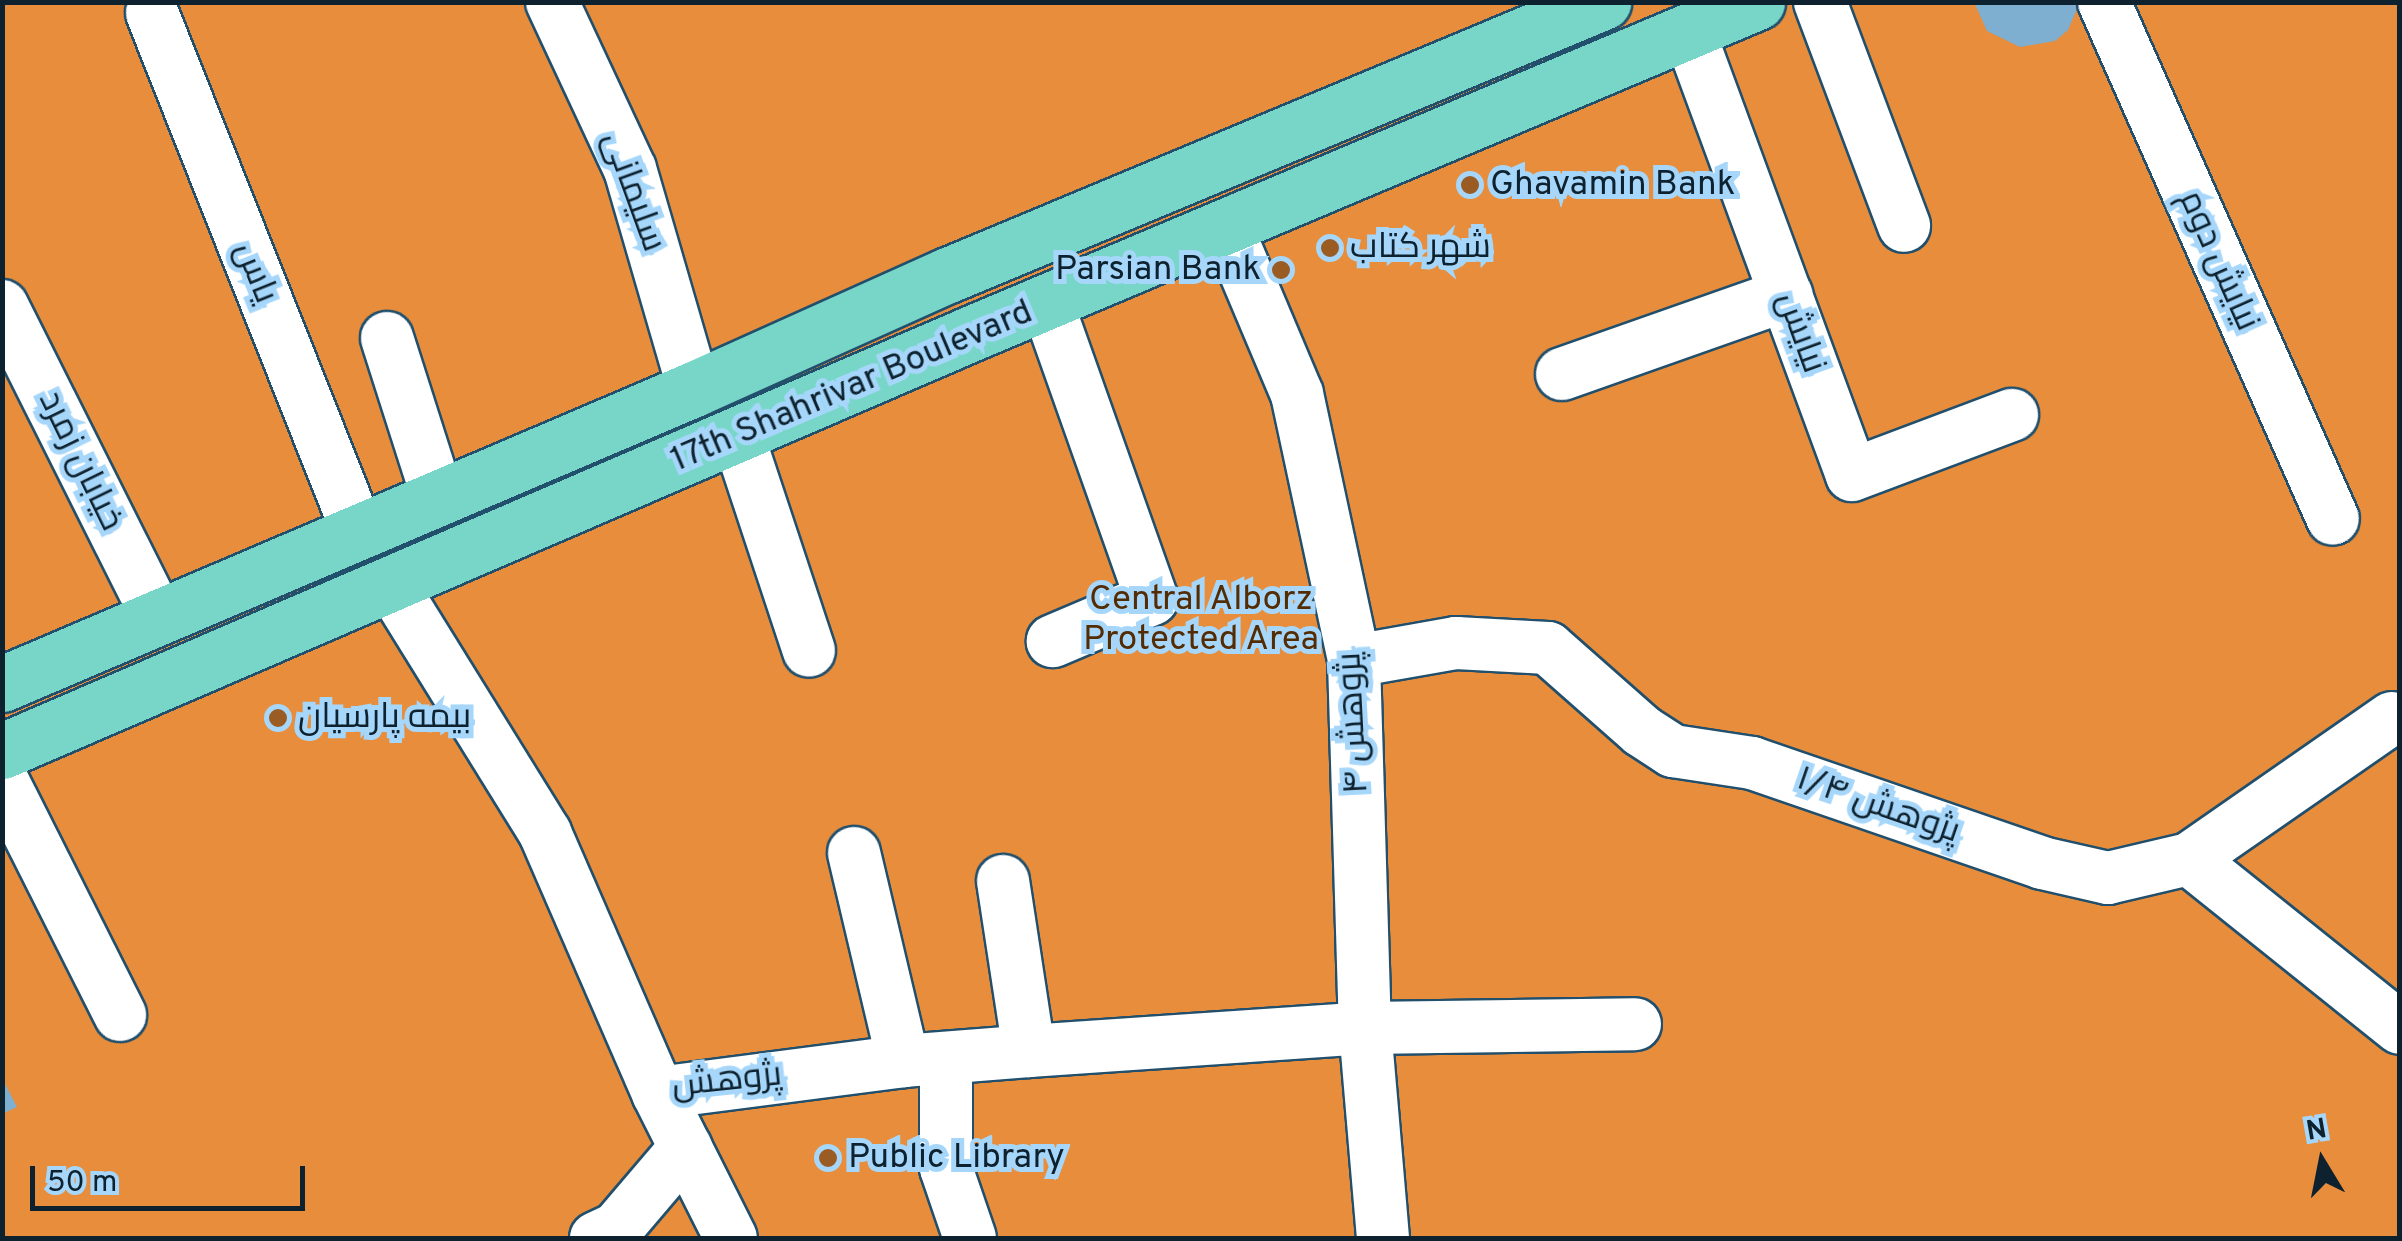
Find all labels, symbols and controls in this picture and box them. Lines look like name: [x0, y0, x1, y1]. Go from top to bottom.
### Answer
street label: سلیمانی: [592, 126, 674, 258]
place label: Ghavamin Bank: [1490, 164, 1735, 206]
marker: Ghavamin Bank: [1459, 174, 1481, 196]
street label: نیایش دوم: [2169, 184, 2267, 338]
place label: شهر کتاب: [1350, 227, 1491, 269]
street label: یاس: [224, 236, 286, 310]
marker: شهر کتاب: [1319, 237, 1341, 259]
place label: Parsian Bank: [1055, 249, 1261, 291]
marker: Parsian Bank: [1270, 259, 1292, 281]
street label: نیایش: [1766, 287, 1834, 379]
street label: 17th Shahrivar Boulevard: [665, 292, 1039, 482]
street label: خیابان زمرد: [28, 384, 132, 538]
park label: Central Alborz Protected Area: [1082, 579, 1320, 661]
street label: پژوهش ۴: [1329, 651, 1379, 795]
place label: بیمه پارسیان: [298, 697, 471, 739]
marker: بیمه پارسیان: [267, 707, 289, 729]
street label: پژوهش ۱/۴: [1791, 758, 1965, 854]
street label: پژوهش: [670, 1054, 784, 1108]
north arrow: [2272, 1111, 2372, 1211]
text: N: [2304, 1112, 2330, 1151]
place label: Public Library: [848, 1137, 1065, 1179]
scale bar: [35, 1146, 310, 1208]
marker: Public Library: [817, 1147, 839, 1169]
text: 50 m: [47, 1165, 117, 1202]

